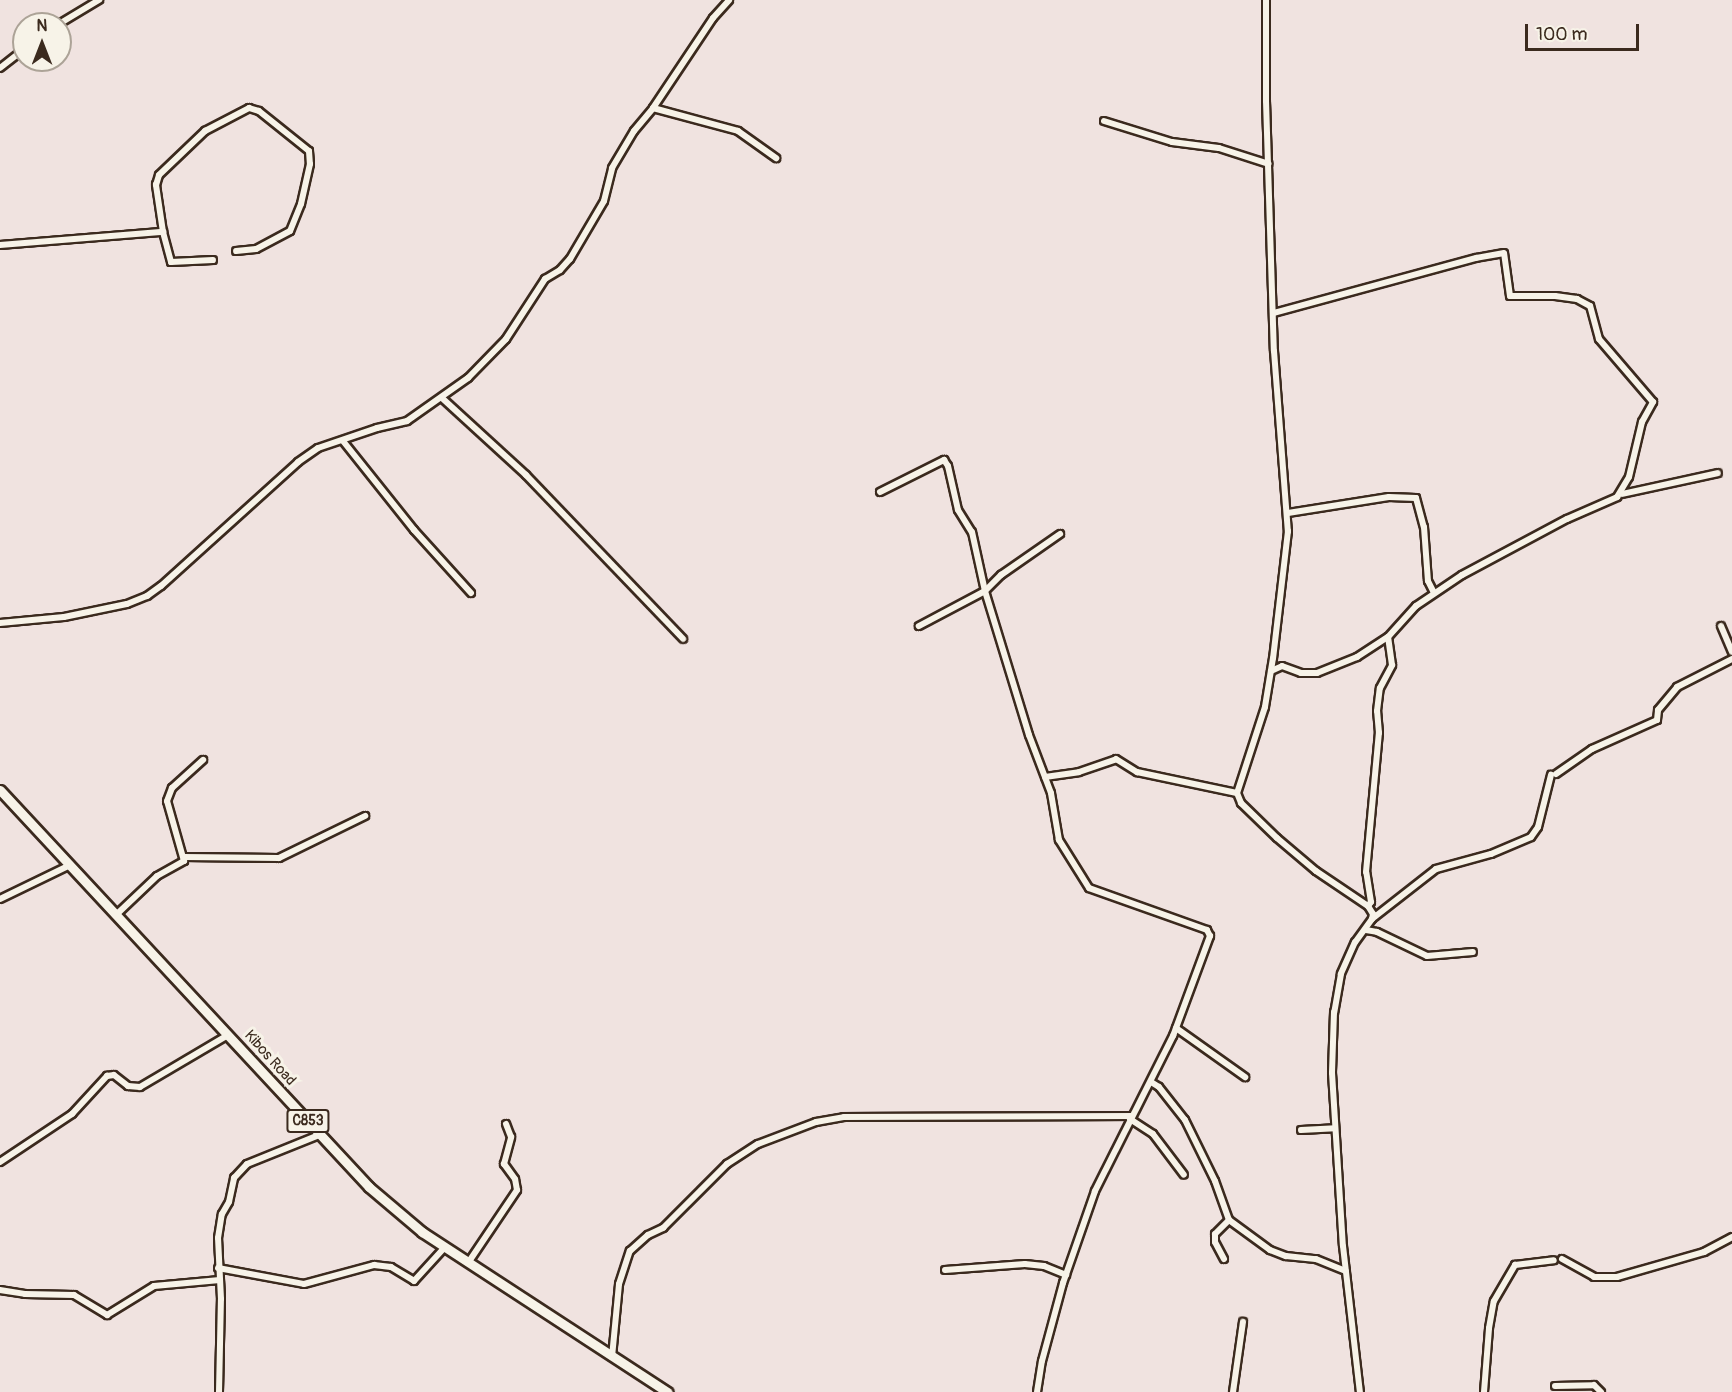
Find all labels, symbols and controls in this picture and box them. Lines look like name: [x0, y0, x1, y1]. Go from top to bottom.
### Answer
north arrow: [12, 12, 72, 72]
scale bar: [1528, 12, 1642, 50]
text: N: [37, 16, 47, 36]
text: 100 m: [1536, 23, 1588, 46]
street label: Kibos Road: [241, 1027, 299, 1089]
road number: C853: [286, 1110, 330, 1132]

